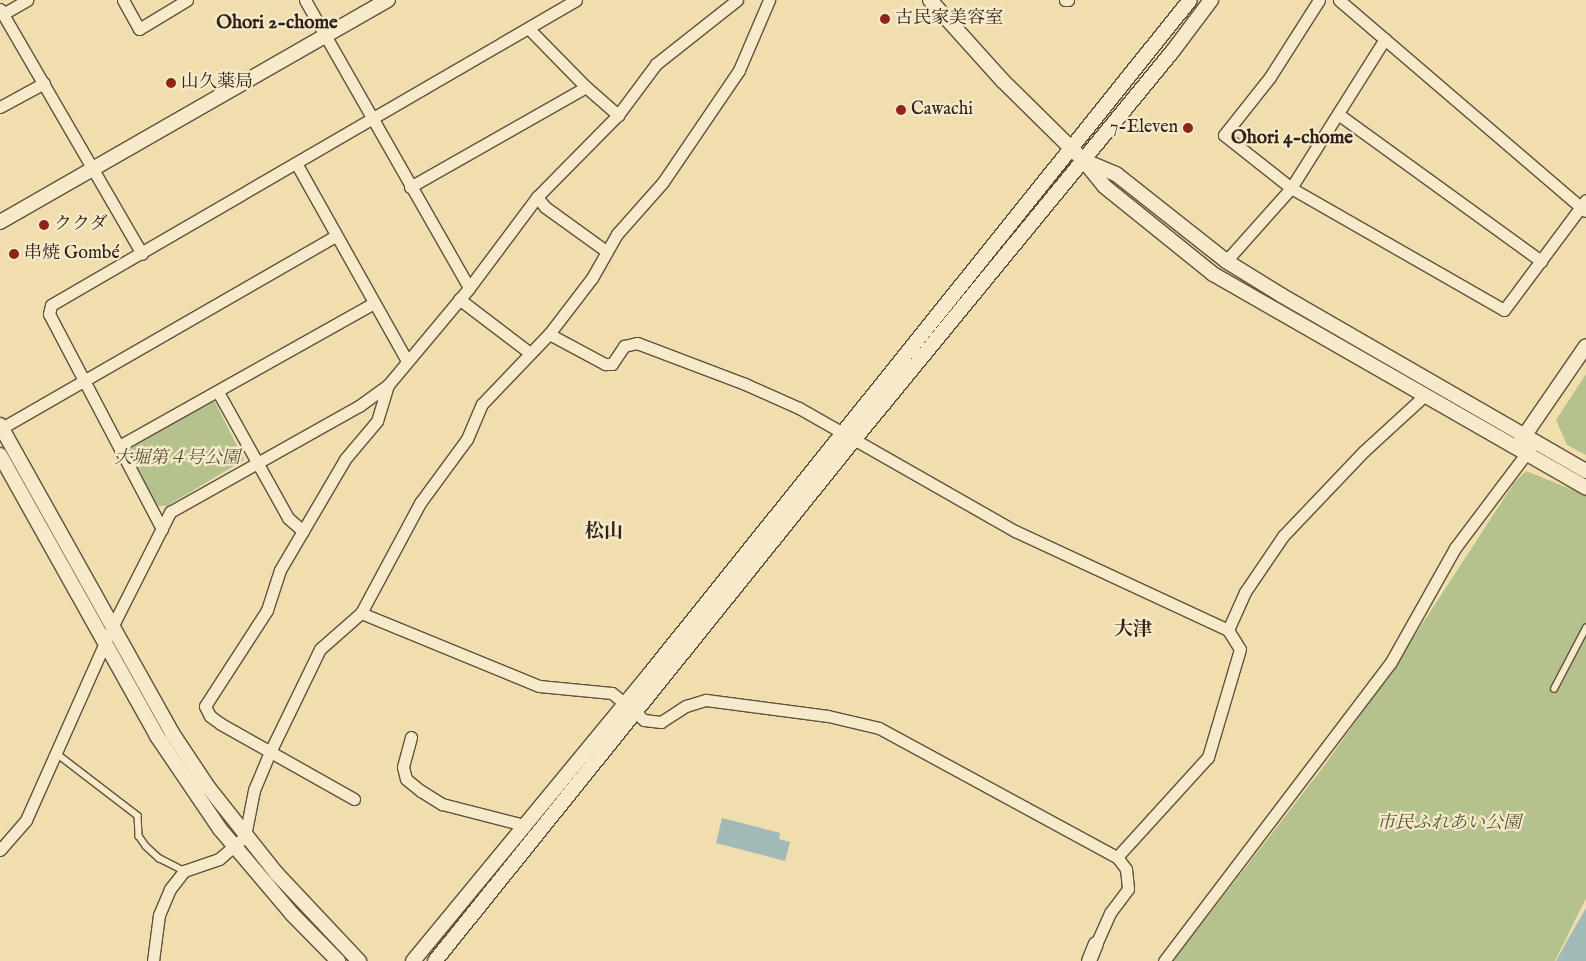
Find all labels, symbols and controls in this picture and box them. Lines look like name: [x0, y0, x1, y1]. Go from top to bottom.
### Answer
place label: 古民家美容室: [895, 8, 1003, 30]
district label: Ohori 2-chome: [216, 13, 338, 35]
marker: 古民家美容室: [879, 13, 891, 25]
place label: 山久薬局: [181, 72, 253, 94]
marker: 山久薬局: [165, 77, 177, 89]
place label: Cawachi: [911, 99, 973, 121]
marker: Cawachi: [895, 104, 907, 116]
place label: 7-Eleven: [1110, 117, 1178, 139]
marker: 7-Eleven: [1182, 122, 1194, 134]
district label: Ohori 4-chome: [1231, 128, 1353, 150]
place label: ククダ: [54, 214, 108, 236]
marker: ククダ: [38, 219, 50, 231]
place label: 串焼 Gombé: [24, 243, 120, 265]
marker: 串焼 Gombé: [8, 248, 20, 260]
park label: 大堀第４号公園: [114, 448, 240, 470]
district label: 松山: [585, 522, 623, 544]
district label: 大津: [1114, 620, 1152, 642]
park label: 市民ふれあい公園: [1377, 813, 1521, 835]

